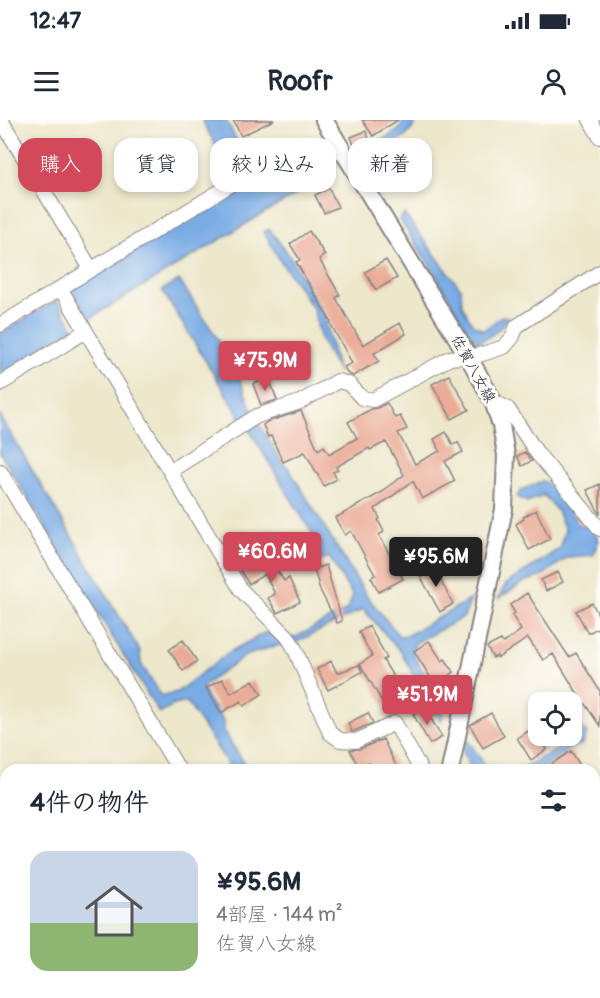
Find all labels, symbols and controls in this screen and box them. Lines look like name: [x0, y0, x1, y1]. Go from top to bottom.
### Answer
text: 12:47: [30, 7, 81, 35]
icon: menu: [30, 65, 63, 98]
text: Roofr: [267, 65, 333, 98]
icon: person: [537, 65, 570, 98]
chip: 購入: [18, 138, 102, 192]
chip: 賃貸: [114, 138, 198, 192]
chip: 絞り込み: [210, 138, 336, 192]
chip: 新着: [348, 138, 432, 192]
street label: 佐賀八女線: [447, 332, 499, 406]
pin: ¥75.9M: [216, 341, 314, 392]
text: ¥75.9M: [233, 348, 297, 373]
pin: ¥60.6M: [223, 532, 321, 583]
pin: ¥95.6M: [387, 537, 485, 588]
text: ¥60.6M: [237, 539, 307, 564]
text: ¥95.6M: [403, 544, 469, 569]
pin: ¥51.9M: [378, 675, 476, 726]
text: ¥51.9M: [396, 682, 458, 707]
map controls: [528, 692, 582, 746]
button: locate: [528, 692, 582, 746]
icon: filters: [537, 784, 570, 817]
text: 4件の物件: [30, 787, 149, 819]
text: ¥95.6M: [216, 866, 301, 898]
icon: home: [78, 875, 150, 947]
text: 4部屋 · 144 m²: [216, 902, 343, 927]
text: 佐賀八女線: [216, 931, 316, 956]

